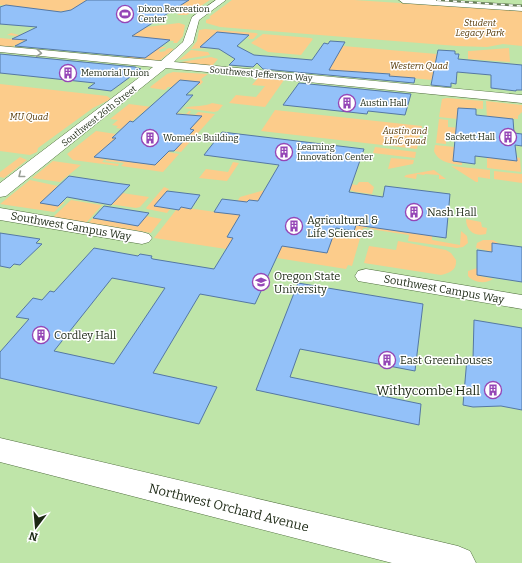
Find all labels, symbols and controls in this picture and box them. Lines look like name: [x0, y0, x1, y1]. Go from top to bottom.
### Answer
sports icon: Dixon Recreation Center: [115, 4, 135, 24]
place label: Dixon Recreation Center: [138, 4, 210, 24]
park label: Student Legacy Park: [456, 18, 505, 38]
one-way arrow: [36, 48, 42, 57]
park label: Western Quad: [390, 61, 449, 71]
building icon: Memorial Union: [58, 63, 78, 83]
street label: Southwest Jefferson Way: [209, 65, 313, 84]
place label: Memorial Union: [81, 68, 150, 78]
street label: Southwest 26th Street: [60, 83, 139, 148]
building icon: Austin Hall: [337, 93, 357, 113]
place label: Austin Hall: [360, 98, 407, 108]
park label: MU Quad: [10, 112, 49, 122]
park label: Austin and LInC quad: [382, 126, 428, 146]
building icon: Sackett Hall: [498, 127, 518, 147]
building icon: Women's Building: [140, 128, 160, 148]
place label: Sackett Hall: [445, 132, 495, 142]
place label: Women's Building: [163, 133, 238, 143]
building icon: Learning Innovation Center: [274, 142, 294, 162]
place label: Learning Innovation Center: [297, 142, 373, 162]
one-way arrow: [19, 171, 26, 178]
building icon: Nash Hall: [404, 202, 424, 222]
place label: Nash Hall: [427, 206, 477, 219]
street label: Southwest Campus Way: [10, 209, 132, 244]
place label: Agricultural & Life Sciences: [307, 214, 379, 240]
building icon: Agricultural & Life Sciences: [284, 216, 304, 236]
place label: Oregon State University: [274, 270, 340, 296]
school or university icon: Oregon State University: [251, 272, 271, 292]
street label: Southwest Campus Way: [383, 272, 505, 307]
building icon: Cordley Hall: [31, 325, 51, 345]
place label: Cordley Hall: [54, 329, 116, 342]
building icon: East Greenhouses: [377, 350, 397, 370]
place label: East Greenhouses: [400, 354, 492, 367]
building icon: Withycombe Hall: [483, 380, 503, 400]
place label: Withycombe Hall: [376, 383, 480, 398]
street label: Northwest Orchard Avenue: [147, 480, 310, 535]
north arrow: [16, 507, 56, 547]
text: N: [27, 529, 39, 544]

